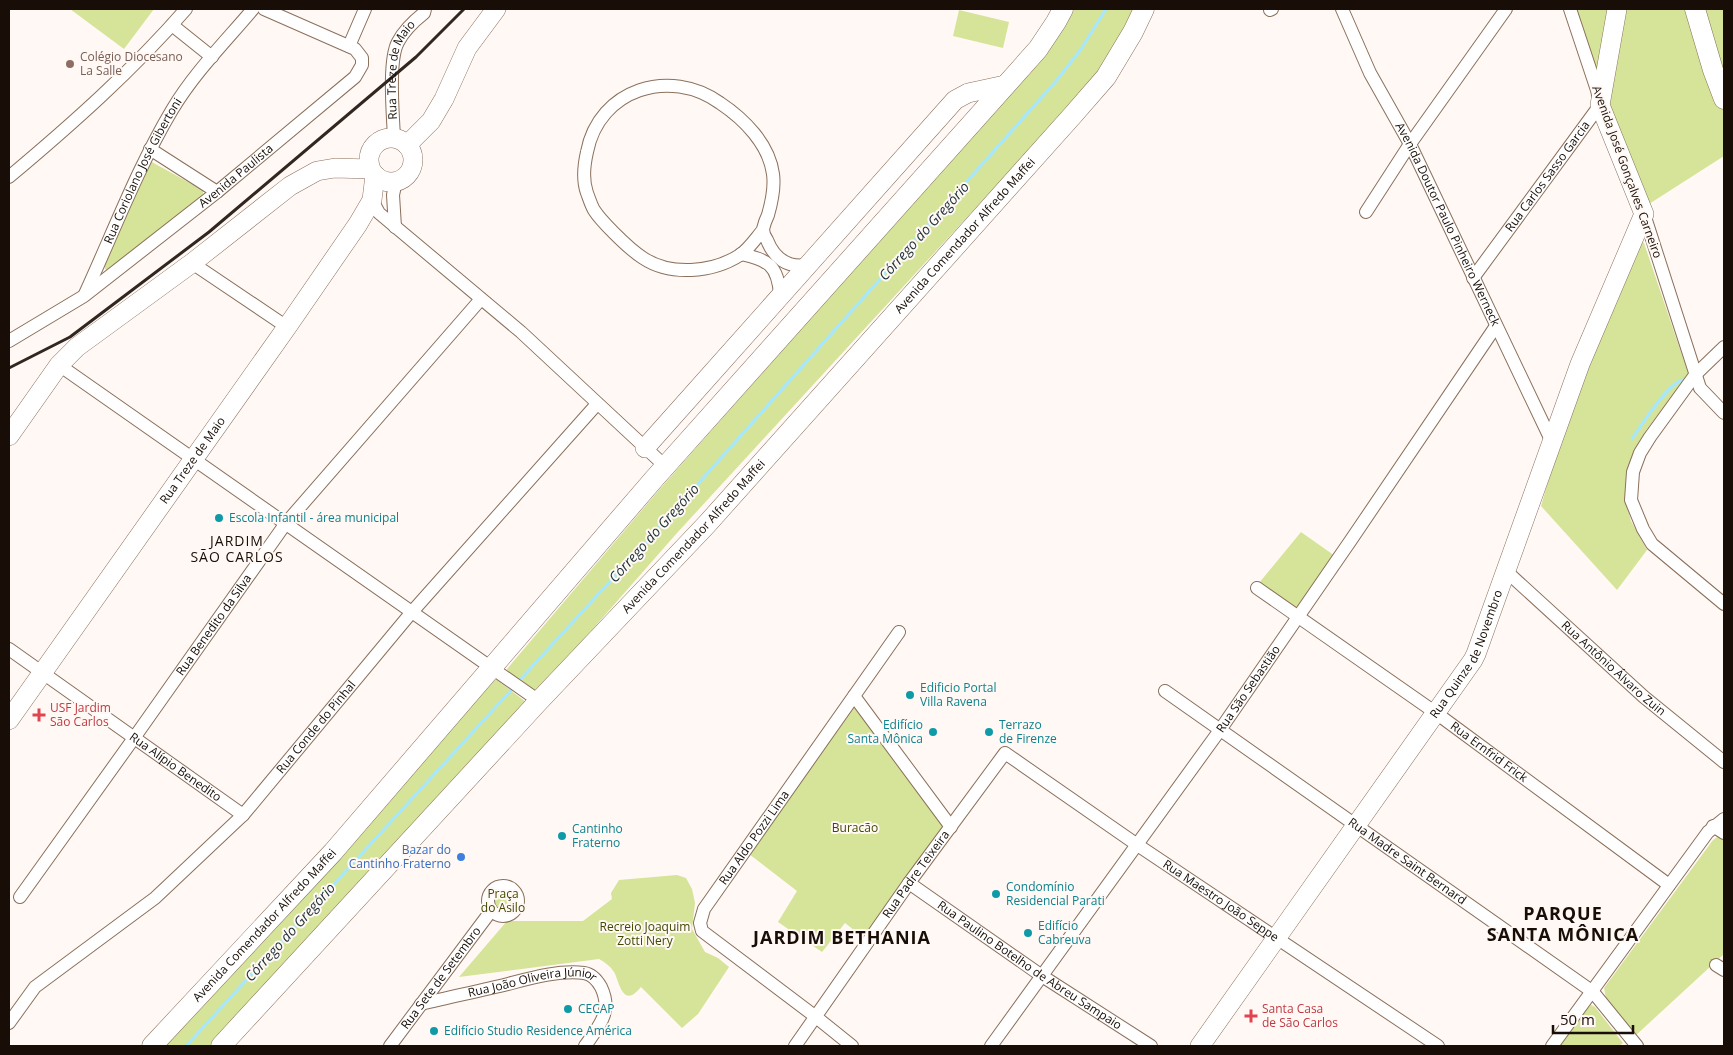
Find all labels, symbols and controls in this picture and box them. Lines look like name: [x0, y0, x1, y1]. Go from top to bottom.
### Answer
street label: Rua Treze de Maio: [383, 16, 419, 120]
place label: Colégio Diocesano La Salle: [80, 48, 183, 79]
marker: Colégio Diocesano La Salle: [64, 58, 76, 70]
street label: Avenida José Gonçalves Carneiro: [1588, 83, 1667, 261]
street label: Rua Coriolano José Gibertoni: [99, 94, 185, 246]
street label: Rua Carlos Sasso Garcia: [1501, 117, 1594, 235]
street label: Avenida Doutor Paulo Pinheiro Werneck: [1392, 119, 1505, 329]
street label: Avenida Paulista: [195, 140, 276, 211]
street label: Avenida Comendador Alfredo Maffei: [890, 154, 1039, 317]
water label: Córrego do Gregório: [874, 177, 973, 284]
street label: Rua Treze de Maio: [155, 413, 229, 507]
street label: Avenida Comendador Alfredo Maffei: [618, 456, 769, 617]
water label: Córrego do Gregório: [604, 479, 703, 586]
place label: Escola Infantil - área municipal: [229, 509, 399, 526]
marker: Escola Infantil - área municipal: [213, 512, 225, 524]
district label: JARDIM SÃO CARLOS: [190, 531, 284, 566]
street label: Rua Benedito da Silva: [172, 571, 255, 679]
street label: Rua Quinze de Novembro: [1425, 587, 1506, 722]
street label: Rua Antônio Álvaro Zuin: [1558, 617, 1670, 719]
street label: Rua São Sebastião: [1212, 642, 1284, 736]
street label: Rua Conde do Pinhal: [272, 677, 359, 777]
place label: Edificio Portal Villa Ravena: [920, 679, 997, 710]
marker: Edificio Portal Villa Ravena: [904, 689, 916, 701]
place label: USF Jardim São Carlos: [50, 699, 111, 730]
marker: USF Jardim São Carlos: [32, 708, 46, 722]
place label: Edifício Santa Mônica: [848, 716, 923, 747]
place label: Terrazo de Firenze: [999, 716, 1057, 747]
street label: Rua Ernfrid Frick: [1447, 717, 1532, 786]
marker: Edifício Santa Mônica: [927, 726, 939, 738]
marker: Terrazo de Firenze: [983, 726, 995, 738]
street label: Rua Alípio Benedito: [126, 728, 225, 805]
street label: Rua Aldo Pozzi Lima: [715, 787, 793, 888]
street label: Rua Madre Saint Bernard: [1345, 813, 1470, 908]
park label: Buracão: [832, 819, 878, 836]
place label: Cantinho Fraterno: [572, 820, 623, 851]
street label: Rua Padre Teixeira: [878, 827, 953, 921]
marker: Cantinho Fraterno: [556, 830, 568, 842]
place label: Bazar do Cantinho Fraterno: [349, 841, 451, 872]
street label: Avenida Comendador Alfredo Maffei: [188, 845, 340, 1005]
marker: Bazar do Cantinho Fraterno: [455, 851, 467, 863]
street label: Rua Maestro João Seppe: [1160, 855, 1283, 945]
water label: Córrego do Gregório: [240, 878, 339, 985]
place label: Condomínio Residencial Parati: [1006, 878, 1105, 909]
park label: Praça do Asilo: [481, 885, 525, 916]
marker: Condomínio Residencial Parati: [990, 888, 1002, 900]
street label: Rua Paulino Botelho de Abreu Sampaio: [934, 896, 1125, 1033]
district label: PARQUE SANTA MÔNICA: [1487, 901, 1639, 946]
place label: Edifício Cabreuva: [1038, 917, 1091, 948]
park label: Recreio Joaquim Zotti Nery: [600, 918, 690, 949]
street label: Rua Sete de Setembro: [397, 923, 485, 1032]
district label: JARDIM BETHANIA: [751, 925, 931, 949]
marker: Edifício Cabreuva: [1022, 927, 1034, 939]
street label: Rua João Oliveira Júnior: [466, 963, 601, 1001]
place label: CECAP: [578, 1000, 615, 1017]
place label: Santa Casa de São Carlos: [1262, 1000, 1338, 1031]
scale bar: [1553, 1002, 1633, 1034]
marker: CECAP: [562, 1003, 574, 1015]
marker: Santa Casa de São Carlos: [1244, 1009, 1258, 1023]
text: 50 m: [1560, 1009, 1595, 1029]
place label: Edifício Studio Residence América: [444, 1022, 632, 1039]
marker: Edifício Studio Residence América: [428, 1025, 440, 1037]

